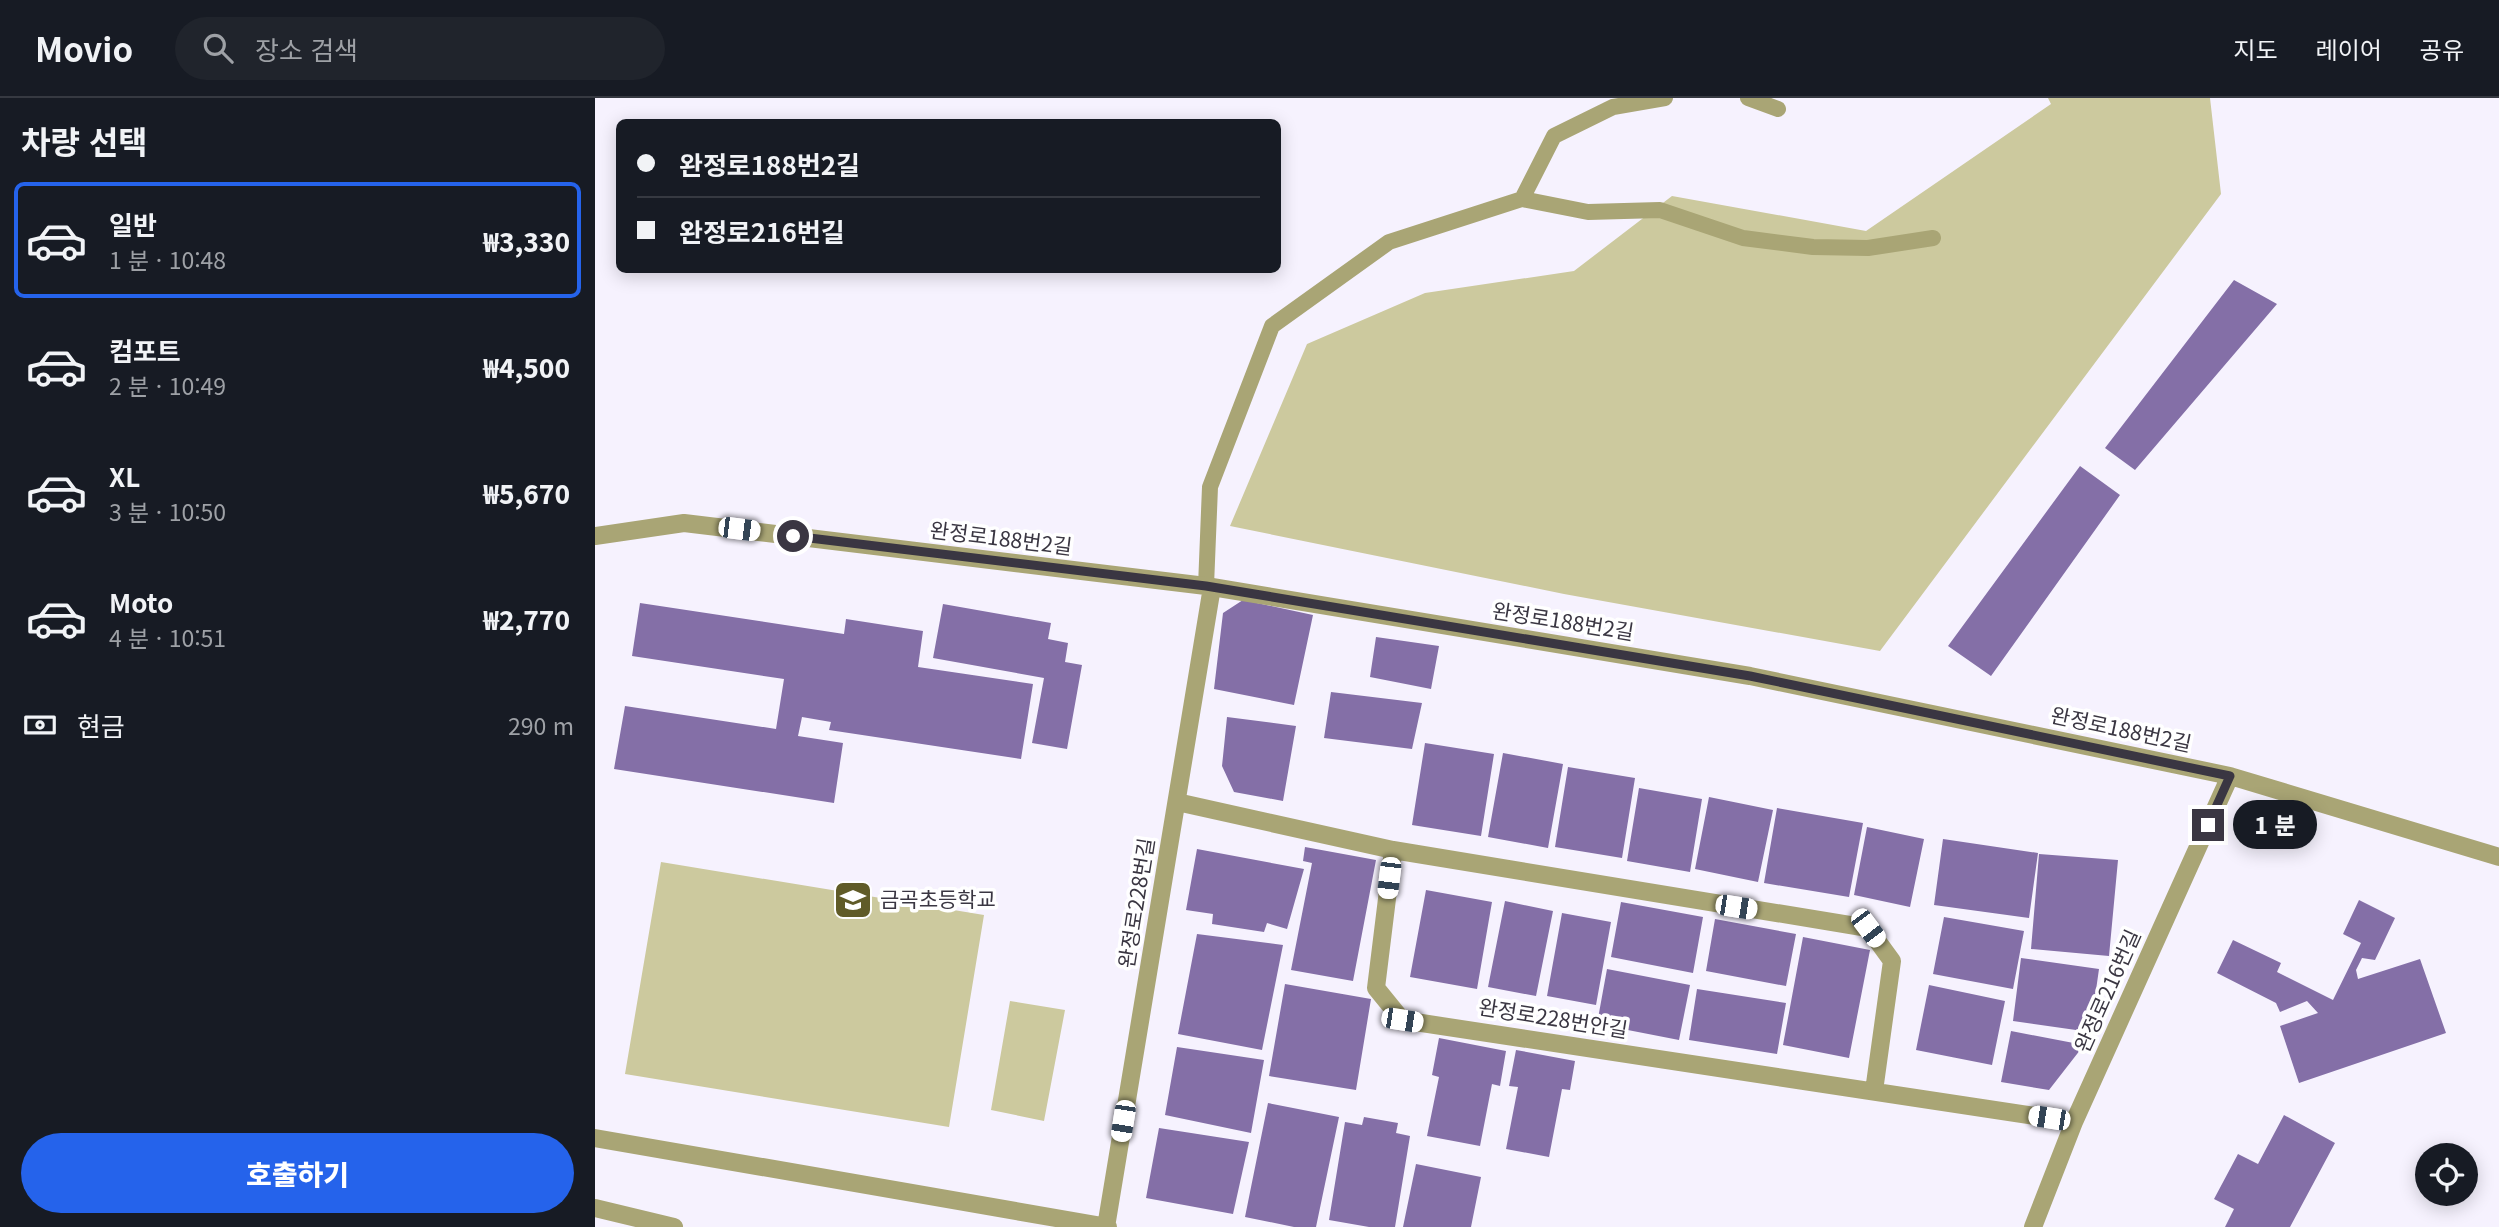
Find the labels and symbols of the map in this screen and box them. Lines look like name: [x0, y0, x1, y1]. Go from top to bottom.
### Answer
street label: 완정로188번2길: [928, 513, 1074, 561]
car: [717, 516, 762, 542]
route start: [777, 520, 809, 552]
street label: 완정로188번2길: [1490, 594, 1636, 646]
street label: 완정로188번2길: [2048, 698, 2195, 758]
callout: 1 분: [2233, 800, 2317, 850]
route end: [2192, 809, 2224, 841]
street label: 완정로228번길: [1110, 835, 1160, 970]
car: [1377, 856, 1402, 900]
school or university icon: 금곡초등학교: [832, 879, 874, 921]
place label: 금곡초등학교: [880, 883, 996, 913]
car: [1714, 893, 1759, 921]
car: [1847, 905, 1890, 951]
street label: 완정로216번길: [2066, 924, 2147, 1056]
street label: 완정로228번안길: [1476, 990, 1630, 1044]
car: [1380, 1006, 1425, 1034]
car: [1110, 1099, 1137, 1143]
car: [2027, 1104, 2072, 1132]

